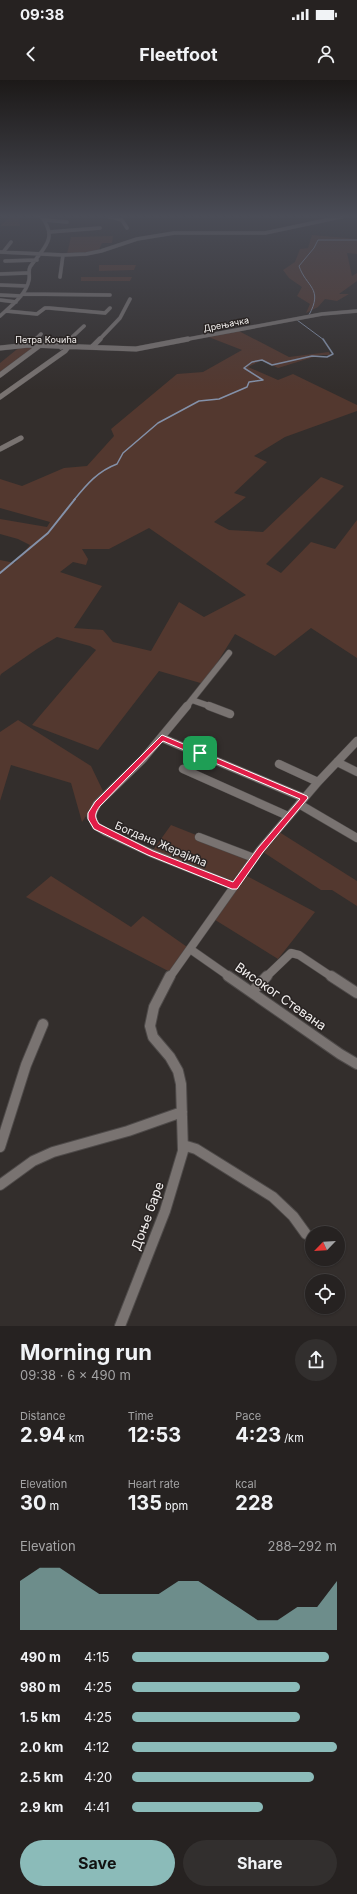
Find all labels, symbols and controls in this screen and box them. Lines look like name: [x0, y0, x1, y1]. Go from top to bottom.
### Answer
text: 09:38: [20, 5, 64, 24]
icon: back: [20, 43, 42, 65]
icon: person: [315, 43, 337, 65]
text: Fleetfoot: [139, 44, 218, 65]
street label: Дрењачка: [202, 314, 250, 334]
street label: Петра Кочића: [15, 334, 77, 345]
pin: [183, 736, 217, 770]
icon: arrive: [189, 742, 211, 764]
street label: Богдана Жерајића: [113, 818, 209, 870]
street label: Високог Стевана: [232, 959, 330, 1033]
street label: Доње баре: [127, 1179, 167, 1253]
north arrow: [305, 1226, 345, 1266]
map controls: [305, 1226, 345, 1314]
button: locate: [305, 1274, 345, 1314]
text: Morning run: [20, 1339, 152, 1365]
button: share: [295, 1339, 337, 1381]
text: 09:38 · 6 × 490 m: [20, 1367, 131, 1383]
text: Distance: [20, 1409, 65, 1423]
text: Time: [128, 1409, 153, 1423]
text: Pace: [235, 1409, 261, 1423]
text: 2.94: [20, 1423, 66, 1447]
text: 12:53: [128, 1423, 181, 1447]
text: 4:23: [235, 1423, 281, 1447]
text: km: [66, 1431, 84, 1445]
text: /km: [281, 1431, 304, 1445]
text: Elevation: [20, 1477, 67, 1491]
text: Heart rate: [128, 1477, 180, 1491]
text: kcal: [235, 1477, 256, 1491]
text: 30: [20, 1491, 46, 1515]
text: 135: [128, 1491, 162, 1515]
text: 228: [235, 1491, 274, 1515]
text: m: [46, 1499, 59, 1513]
text: bpm: [162, 1499, 188, 1513]
text: Elevation: [20, 1538, 76, 1554]
text: 288–292 m: [268, 1538, 337, 1554]
text: 490 m: [20, 1649, 61, 1665]
text: 4:15: [84, 1649, 109, 1665]
text: 980 m: [20, 1679, 61, 1695]
text: 4:25: [84, 1679, 112, 1695]
text: 1.5 km: [20, 1709, 61, 1725]
text: 4:25: [84, 1709, 112, 1725]
text: 2.0 km: [20, 1739, 63, 1755]
text: 4:12: [84, 1739, 109, 1755]
text: 2.5 km: [20, 1769, 63, 1785]
text: 4:20: [84, 1769, 112, 1785]
text: 2.9 km: [20, 1799, 63, 1815]
text: 4:41: [84, 1799, 110, 1815]
button: Save: [20, 1840, 175, 1886]
button: Share: [183, 1840, 337, 1886]

